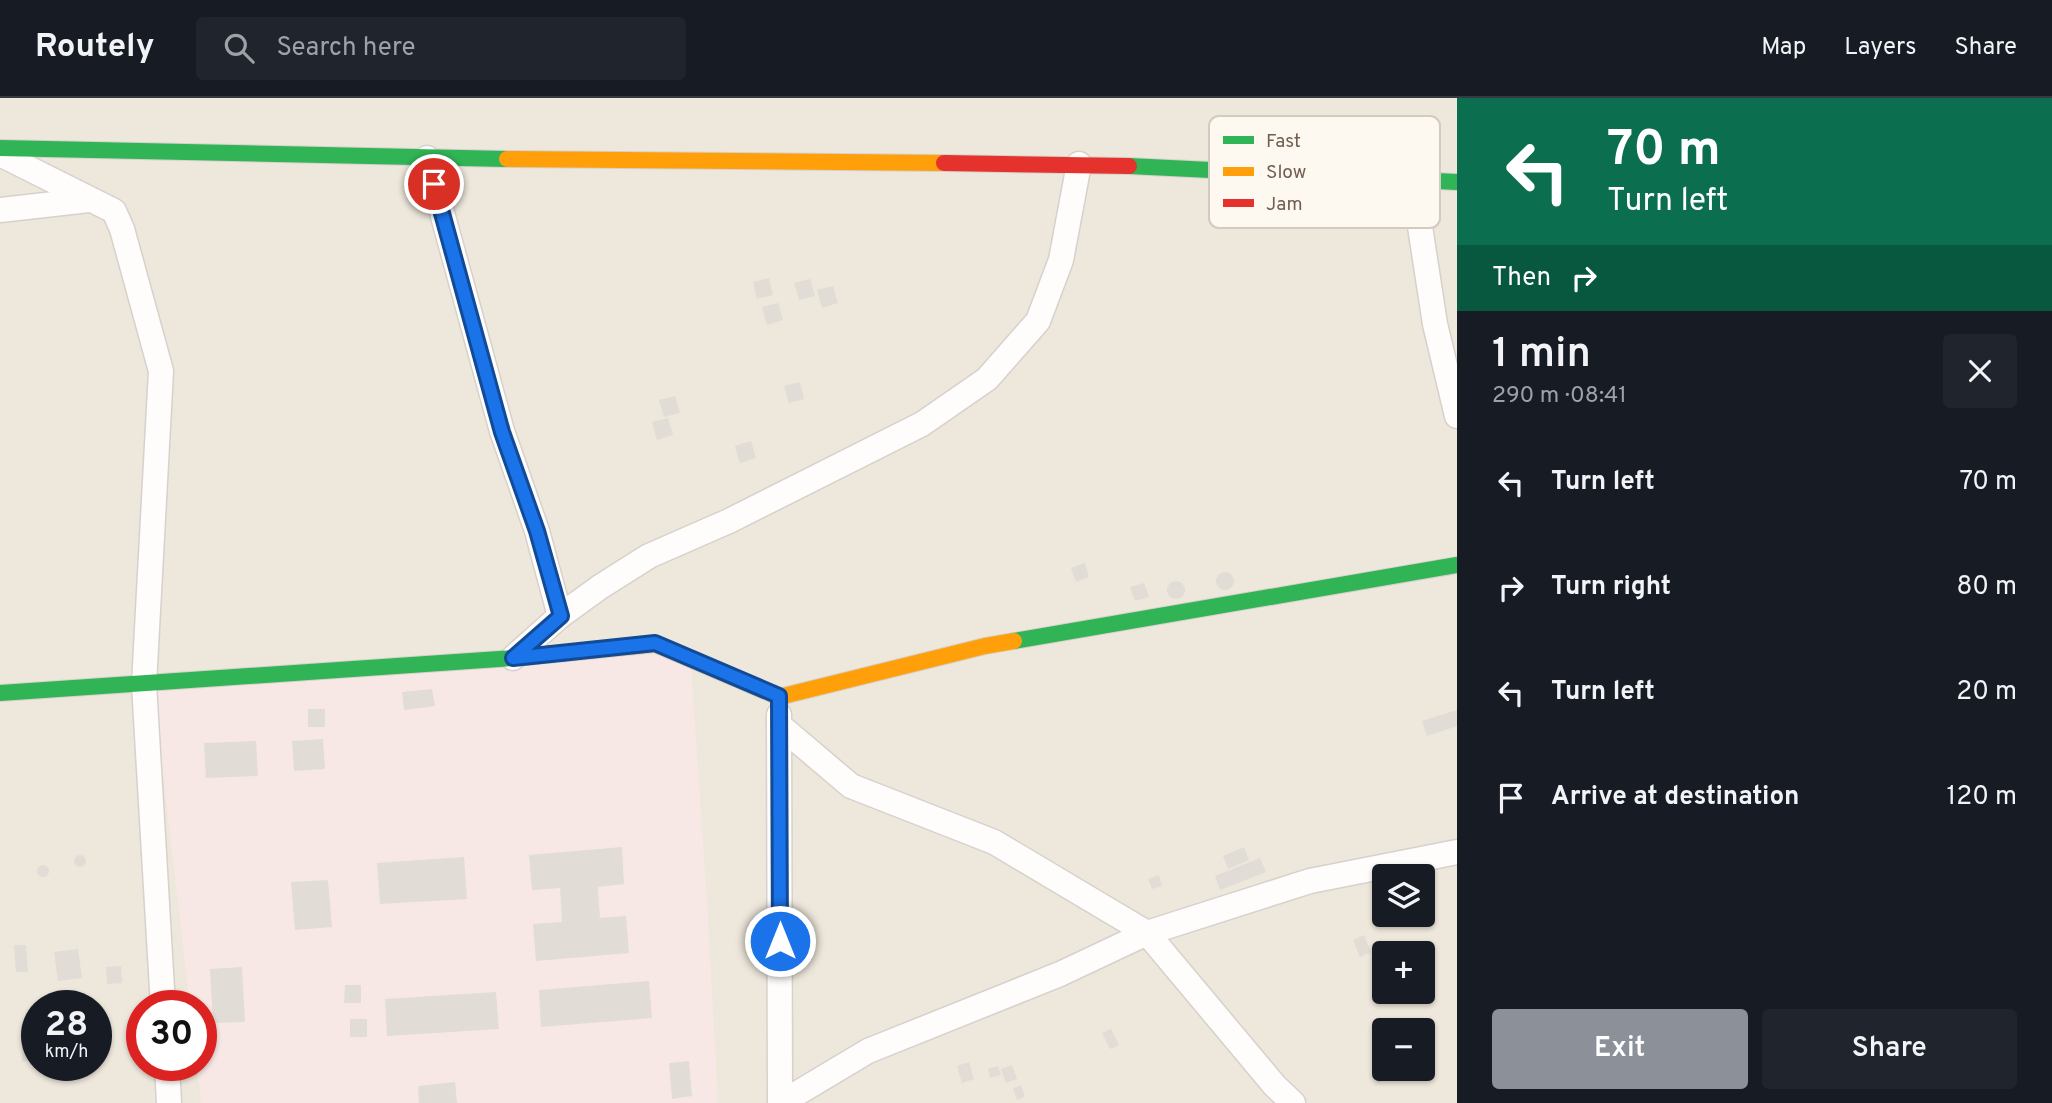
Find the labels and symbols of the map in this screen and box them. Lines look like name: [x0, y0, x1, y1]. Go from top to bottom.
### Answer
legend: [1209, 116, 1440, 228]
text: Fast: [1266, 130, 1301, 154]
pin: [404, 154, 464, 214]
text: Slow: [1266, 161, 1306, 185]
text: Jam: [1266, 193, 1303, 217]
position arrow: [743, 904, 817, 978]
speed limit sign: 30: [126, 990, 217, 1081]

